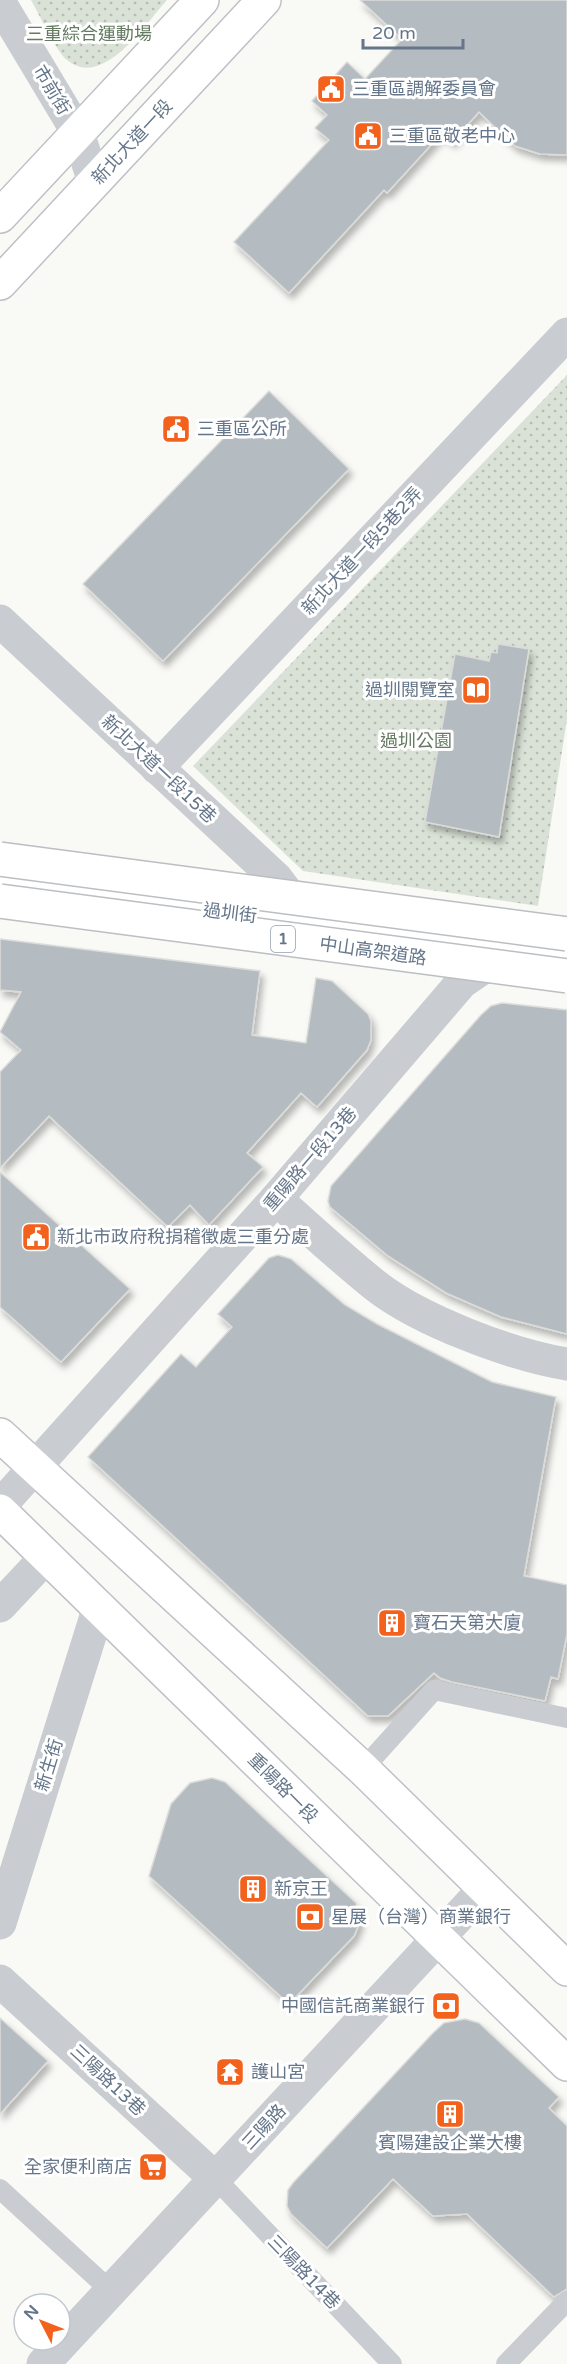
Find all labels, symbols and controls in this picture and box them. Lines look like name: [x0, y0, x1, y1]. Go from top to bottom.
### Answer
scale bar: [363, 12, 464, 50]
text: 20 m: [372, 22, 416, 44]
park label: 三重綜合運動場: [26, 23, 152, 45]
street label: 市前街: [29, 61, 75, 119]
public building icon: 三重區調解委員會: [315, 73, 347, 105]
place label: 三重區調解委員會: [352, 78, 496, 100]
street label: 新北大道一段: [87, 95, 177, 189]
public building icon: 三重區敬老中心: [352, 120, 384, 152]
place label: 三重區敬老中心: [389, 125, 515, 147]
public building icon: 三重區公所: [160, 413, 192, 445]
place label: 三重區公所: [197, 418, 287, 440]
street label: 新北大道一段5巷2弄: [297, 483, 427, 619]
library icon: 過圳閱覽室: [460, 674, 492, 706]
place label: 過圳閱覽室: [365, 679, 455, 701]
street label: 新北大道一段15巷: [97, 710, 221, 828]
park label: 過圳公園: [380, 730, 452, 752]
street label: 過圳街: [202, 899, 258, 927]
road number: 1: [271, 926, 295, 952]
street label: 中山高架道路: [318, 933, 428, 969]
street label: 重陽路一段13巷: [259, 1102, 361, 1216]
public building icon: 新北市政府稅捐稽徵處三重分處: [20, 1221, 52, 1253]
place label: 新北市政府稅捐稽徵處三重分處: [57, 1226, 309, 1248]
building icon: 寶石天第大廈: [376, 1607, 408, 1639]
place label: 寶石天第大廈: [413, 1612, 521, 1634]
street label: 新生街: [31, 1736, 67, 1794]
street label: 重陽路一段: [243, 1748, 323, 1828]
building icon: 新京王: [237, 1873, 269, 1905]
place label: 新京王: [274, 1878, 328, 1900]
bank icon: 星展（台灣）商業銀行: [294, 1901, 326, 1933]
place label: 星展（台灣）商業銀行: [331, 1906, 511, 1928]
bank icon: 中國信託商業銀行: [430, 1990, 462, 2022]
place label: 中國信託商業銀行: [281, 1995, 425, 2017]
street label: 三陽路13巷: [66, 2040, 150, 2120]
temple icon: 護山宮: [214, 2056, 246, 2088]
place label: 護山宮: [251, 2061, 305, 2083]
building icon: 賓陽建設企業大樓: [434, 2098, 466, 2130]
street label: 三陽路: [238, 2100, 290, 2154]
place label: 賓陽建設企業大樓: [378, 2132, 522, 2154]
supermarket icon: 全家便利商店: [137, 2151, 169, 2183]
place label: 全家便利商店: [24, 2156, 132, 2178]
street label: 三陽路14巷: [263, 2230, 345, 2314]
north arrow: [12, 2292, 72, 2352]
text: N: [20, 2301, 43, 2324]

